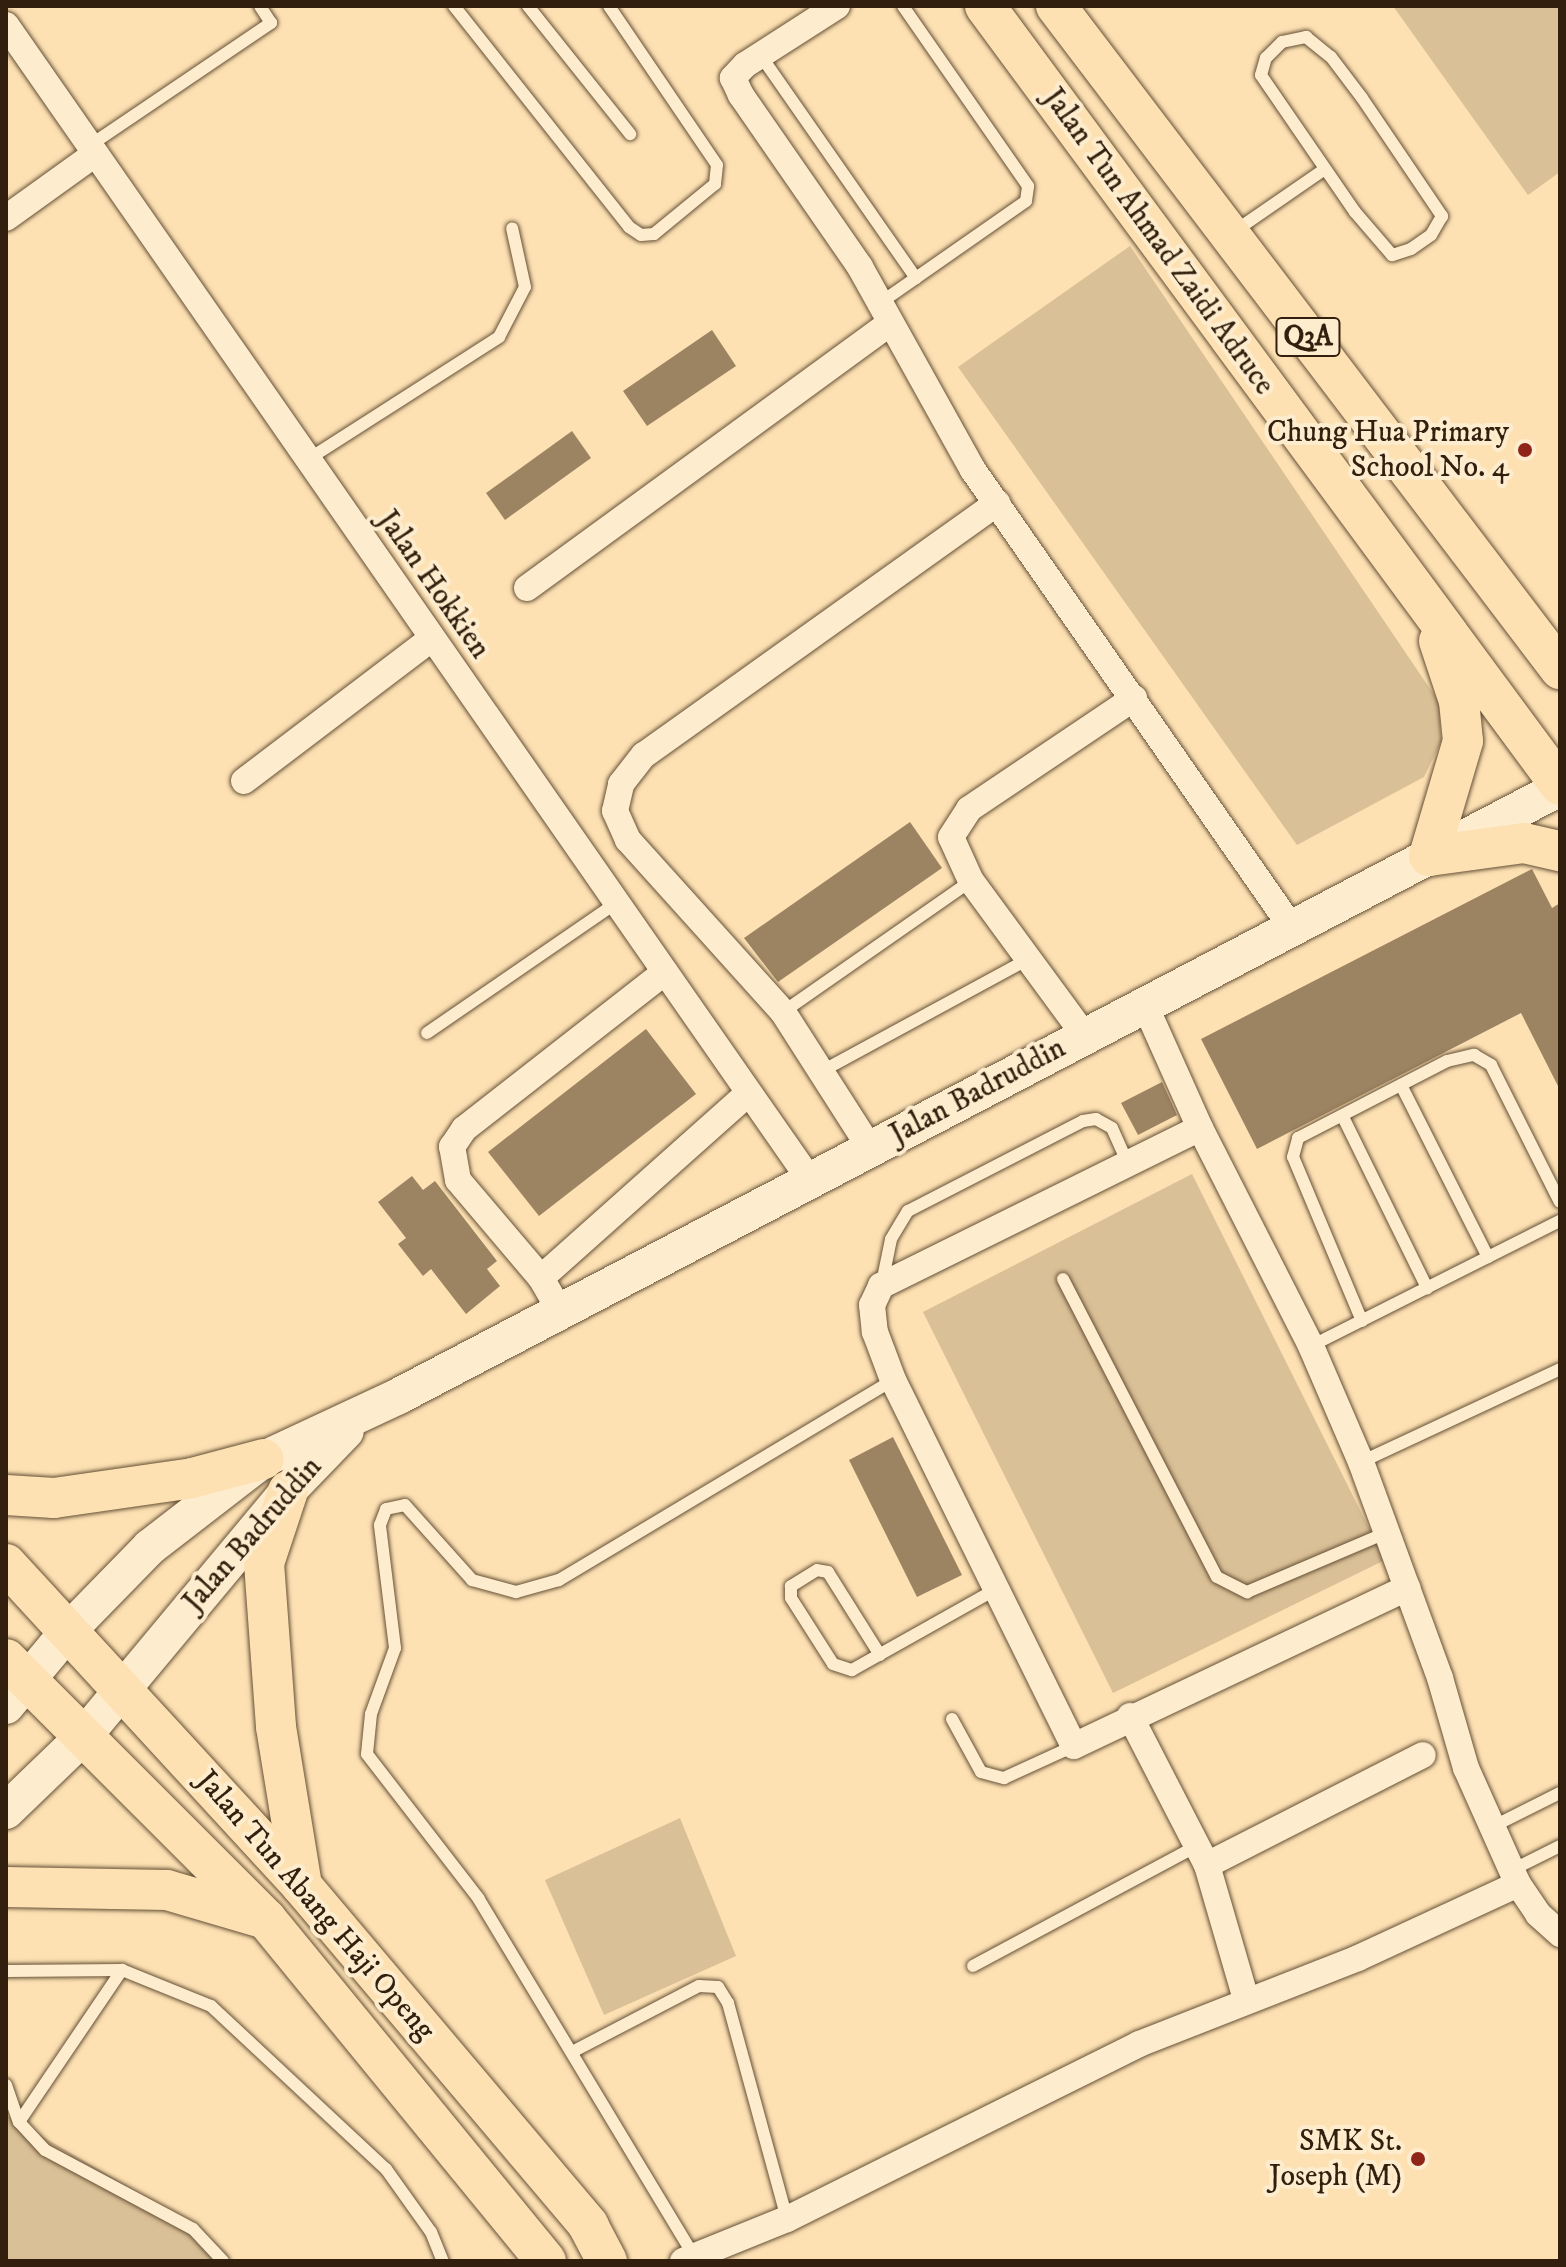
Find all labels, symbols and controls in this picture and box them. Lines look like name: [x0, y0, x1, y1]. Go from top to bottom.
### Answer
street label: Jalan Tun Ahmad Zaidi Adruce: [1035, 82, 1281, 402]
road number: Q3A: [1274, 313, 1342, 361]
place label: Chung Hua Primary School No. 4: [1267, 415, 1509, 486]
marker: Chung Hua Primary School No. 4: [1516, 441, 1534, 459]
street label: Jalan Hokkien: [369, 504, 497, 666]
street label: Jalan Badruddin: [884, 1031, 1072, 1153]
street label: Jalan Badruddin: [176, 1450, 330, 1620]
street label: Jalan Tun Abang Haji Openg: [188, 1764, 442, 2048]
place label: SMK St. Joseph (M): [1269, 2124, 1402, 2194]
marker: SMK St. Joseph (M): [1409, 2150, 1427, 2168]

